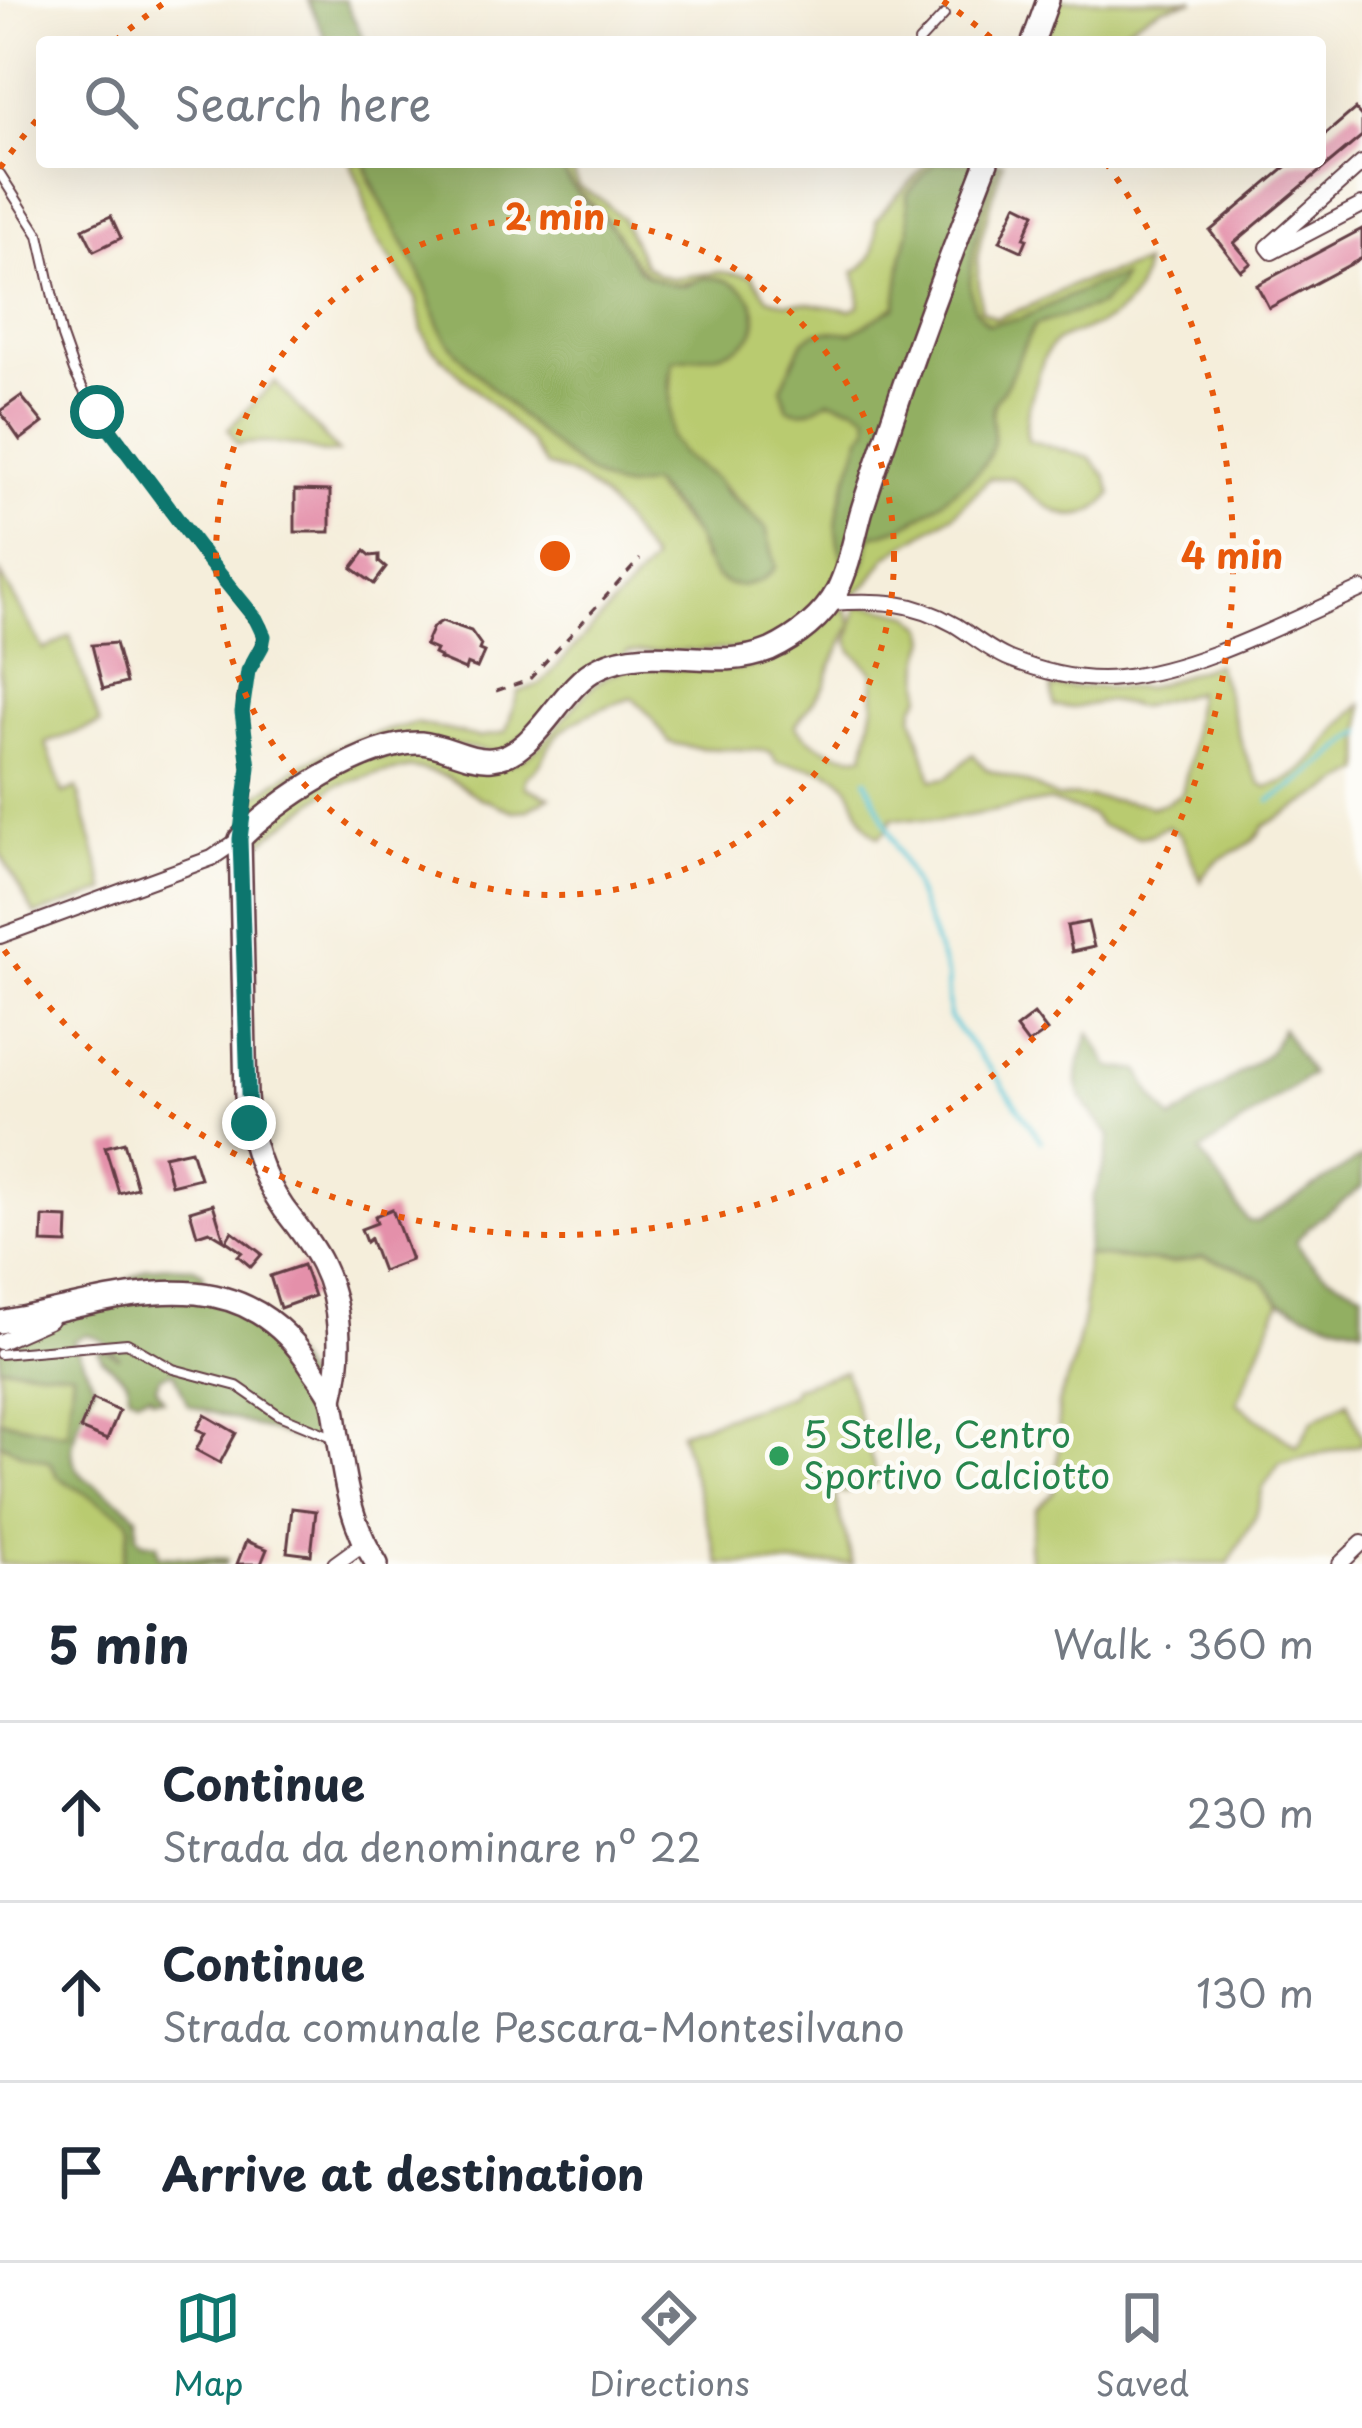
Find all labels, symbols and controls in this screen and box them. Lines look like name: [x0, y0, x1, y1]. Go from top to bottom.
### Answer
search box: [36, 36, 1326, 168]
text: Search here: [174, 68, 431, 136]
icon: search: [78, 69, 144, 135]
text: 2 min: [505, 188, 605, 242]
route start: [70, 385, 124, 439]
text: 4 min: [1181, 527, 1283, 581]
centre of rings: [534, 535, 576, 577]
route end: [222, 1096, 276, 1150]
place label: 5 Stelle, Centro Sportivo Calciotto: [803, 1406, 1110, 1501]
marker: 5 Stelle, Centro Sportivo Calciotto: [766, 1443, 792, 1469]
text: 5 min: [48, 1604, 190, 1681]
text: Walk · 360 m: [1053, 1613, 1314, 1672]
text: Continue: [162, 1748, 365, 1816]
icon: ahead: [48, 1779, 114, 1845]
text: 230 m: [1187, 1782, 1314, 1841]
text: Strada da denominare nº 22: [162, 1816, 702, 1875]
text: Continue: [162, 1928, 365, 1996]
icon: ahead: [48, 1959, 114, 2025]
text: 130 m: [1196, 1962, 1314, 2021]
text: Strada comunale Pescara-Montesilvano: [162, 1996, 905, 2055]
text: Arrive at destination: [162, 2138, 645, 2206]
icon: arrive: [48, 2139, 114, 2205]
tab: Map: [173, 2285, 243, 2407]
tab: Directions: [589, 2285, 750, 2407]
tab: Saved: [1095, 2285, 1189, 2407]

